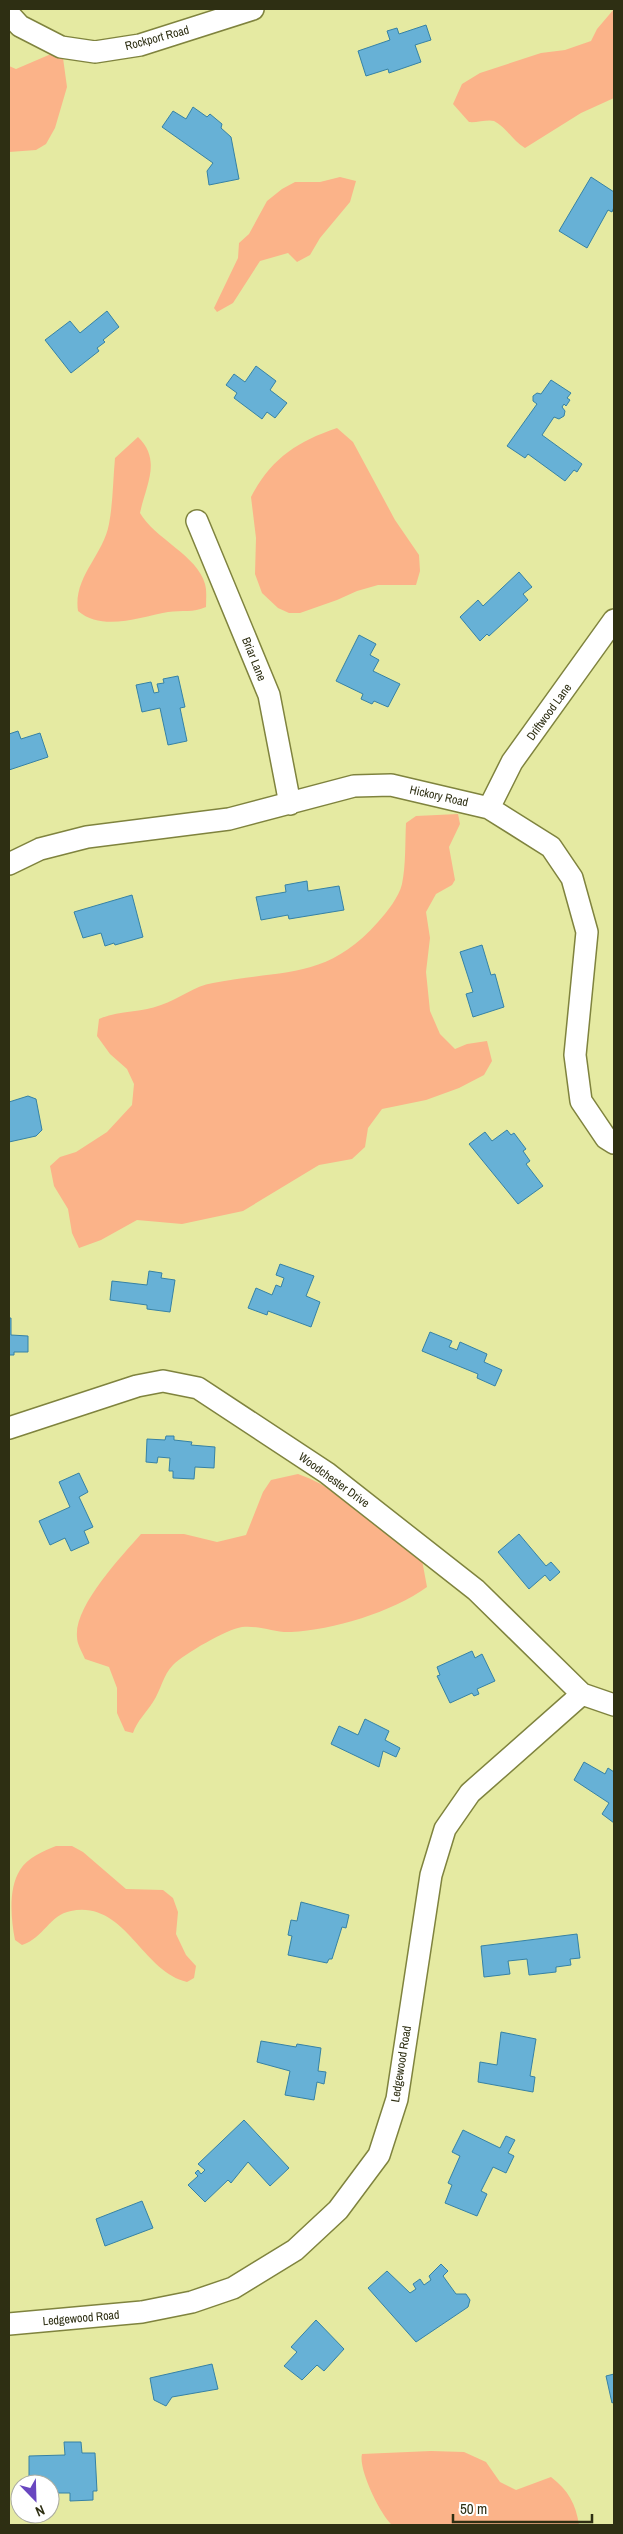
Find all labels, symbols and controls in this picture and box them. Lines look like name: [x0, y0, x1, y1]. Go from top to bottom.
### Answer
street label: Rockport Road: [123, 22, 191, 54]
street label: Briar Lane: [238, 635, 270, 683]
street label: Driftwood Lane: [523, 680, 575, 744]
street label: Hickory Road: [408, 782, 470, 810]
street label: Woodchester Drive: [295, 1449, 373, 1511]
street label: Ledgewood Road: [387, 2025, 415, 2103]
street label: Ledgewood Road: [42, 2307, 120, 2329]
north arrow: [10, 2474, 60, 2524]
scale bar: [453, 2492, 592, 2524]
text: 50 m: [460, 2498, 487, 2519]
text: N: [33, 2501, 47, 2521]

